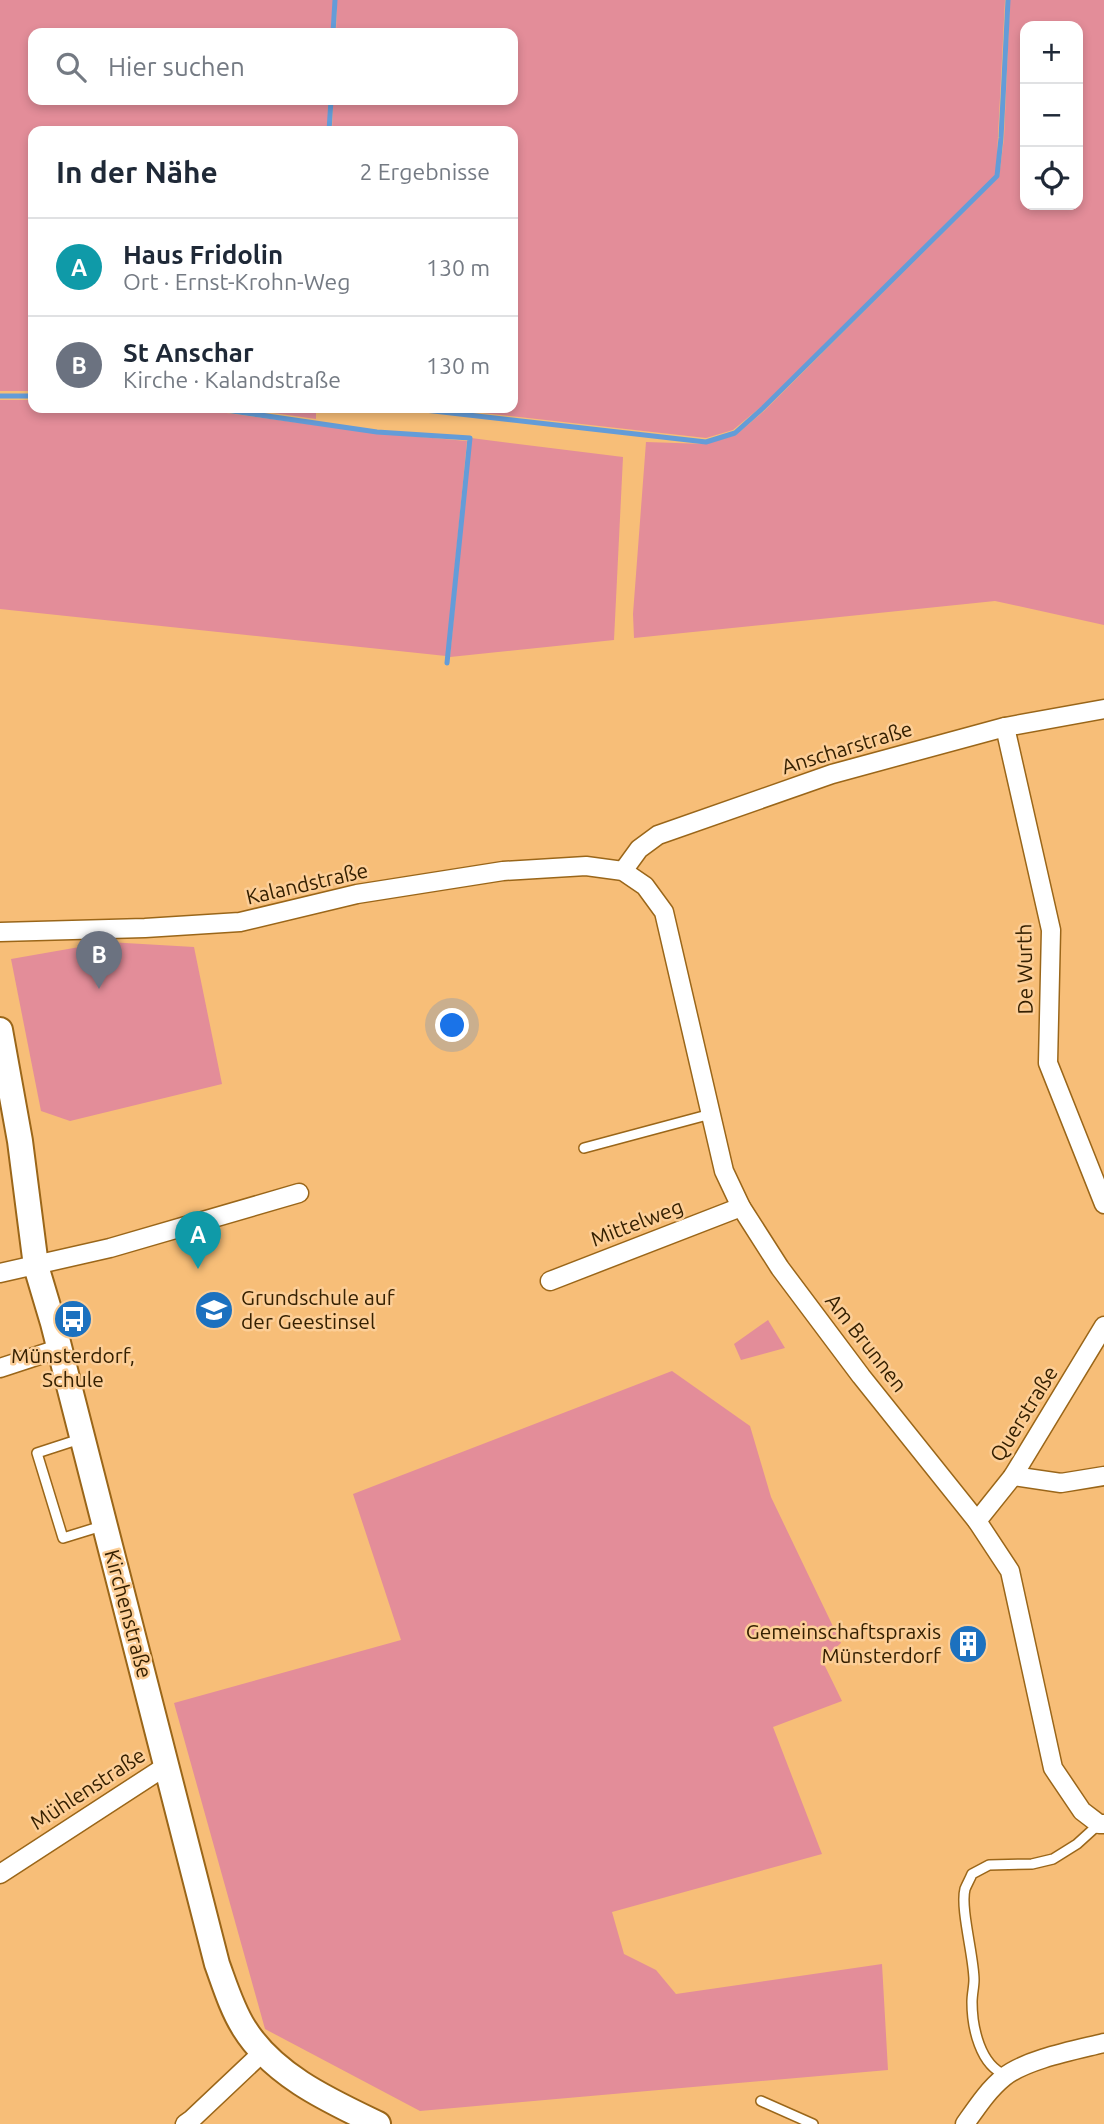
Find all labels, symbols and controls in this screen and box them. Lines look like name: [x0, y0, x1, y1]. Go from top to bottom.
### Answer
map controls: [1020, 21, 1083, 210]
button: +: [1020, 21, 1083, 84]
search box: [28, 28, 518, 105]
icon: search: [52, 48, 90, 86]
text: Hier suchen: [108, 52, 245, 81]
button: −: [1020, 84, 1083, 147]
button: locate: [1020, 147, 1083, 210]
text: In der Nähe: [56, 155, 218, 189]
text: 2 Ergebnisse: [359, 159, 490, 184]
text: Haus Fridolin: [123, 240, 283, 269]
text: A: [71, 255, 87, 280]
text: 130 m: [426, 255, 490, 280]
text: Ort · Ernst-Krohn-Weg: [123, 269, 351, 294]
text: St Anschar: [123, 338, 254, 367]
text: B: [71, 353, 87, 378]
text: 130 m: [426, 353, 490, 378]
text: Kirche · Kalandstraße: [123, 367, 341, 392]
street label: Anscharstraße: [778, 716, 915, 778]
street label: Kalandstraße: [243, 857, 370, 909]
street label: De Wurth: [1011, 923, 1037, 1015]
pin: B: [76, 931, 122, 989]
your location: [435, 1008, 469, 1042]
street label: Mittelweg: [587, 1194, 686, 1251]
pin: A: [175, 1211, 221, 1269]
place label: Grundschule auf der Geestinsel: [241, 1285, 396, 1333]
school or university icon: Grundschule auf der Geestinsel: [193, 1289, 235, 1331]
street label: Am Brunnen: [821, 1289, 912, 1396]
bus stop icon: Münsterdorf, Schule: [52, 1298, 94, 1340]
place label: Münsterdorf, Schule: [11, 1343, 135, 1391]
street label: Querstraße: [984, 1361, 1062, 1466]
street label: Kirchenstraße: [100, 1547, 158, 1681]
place label: Gemeinschaftspraxis Münsterdorf: [746, 1619, 942, 1667]
building icon: Gemeinschaftspraxis Münsterdorf: [947, 1623, 989, 1665]
street label: Mühlenstraße: [26, 1742, 149, 1834]

